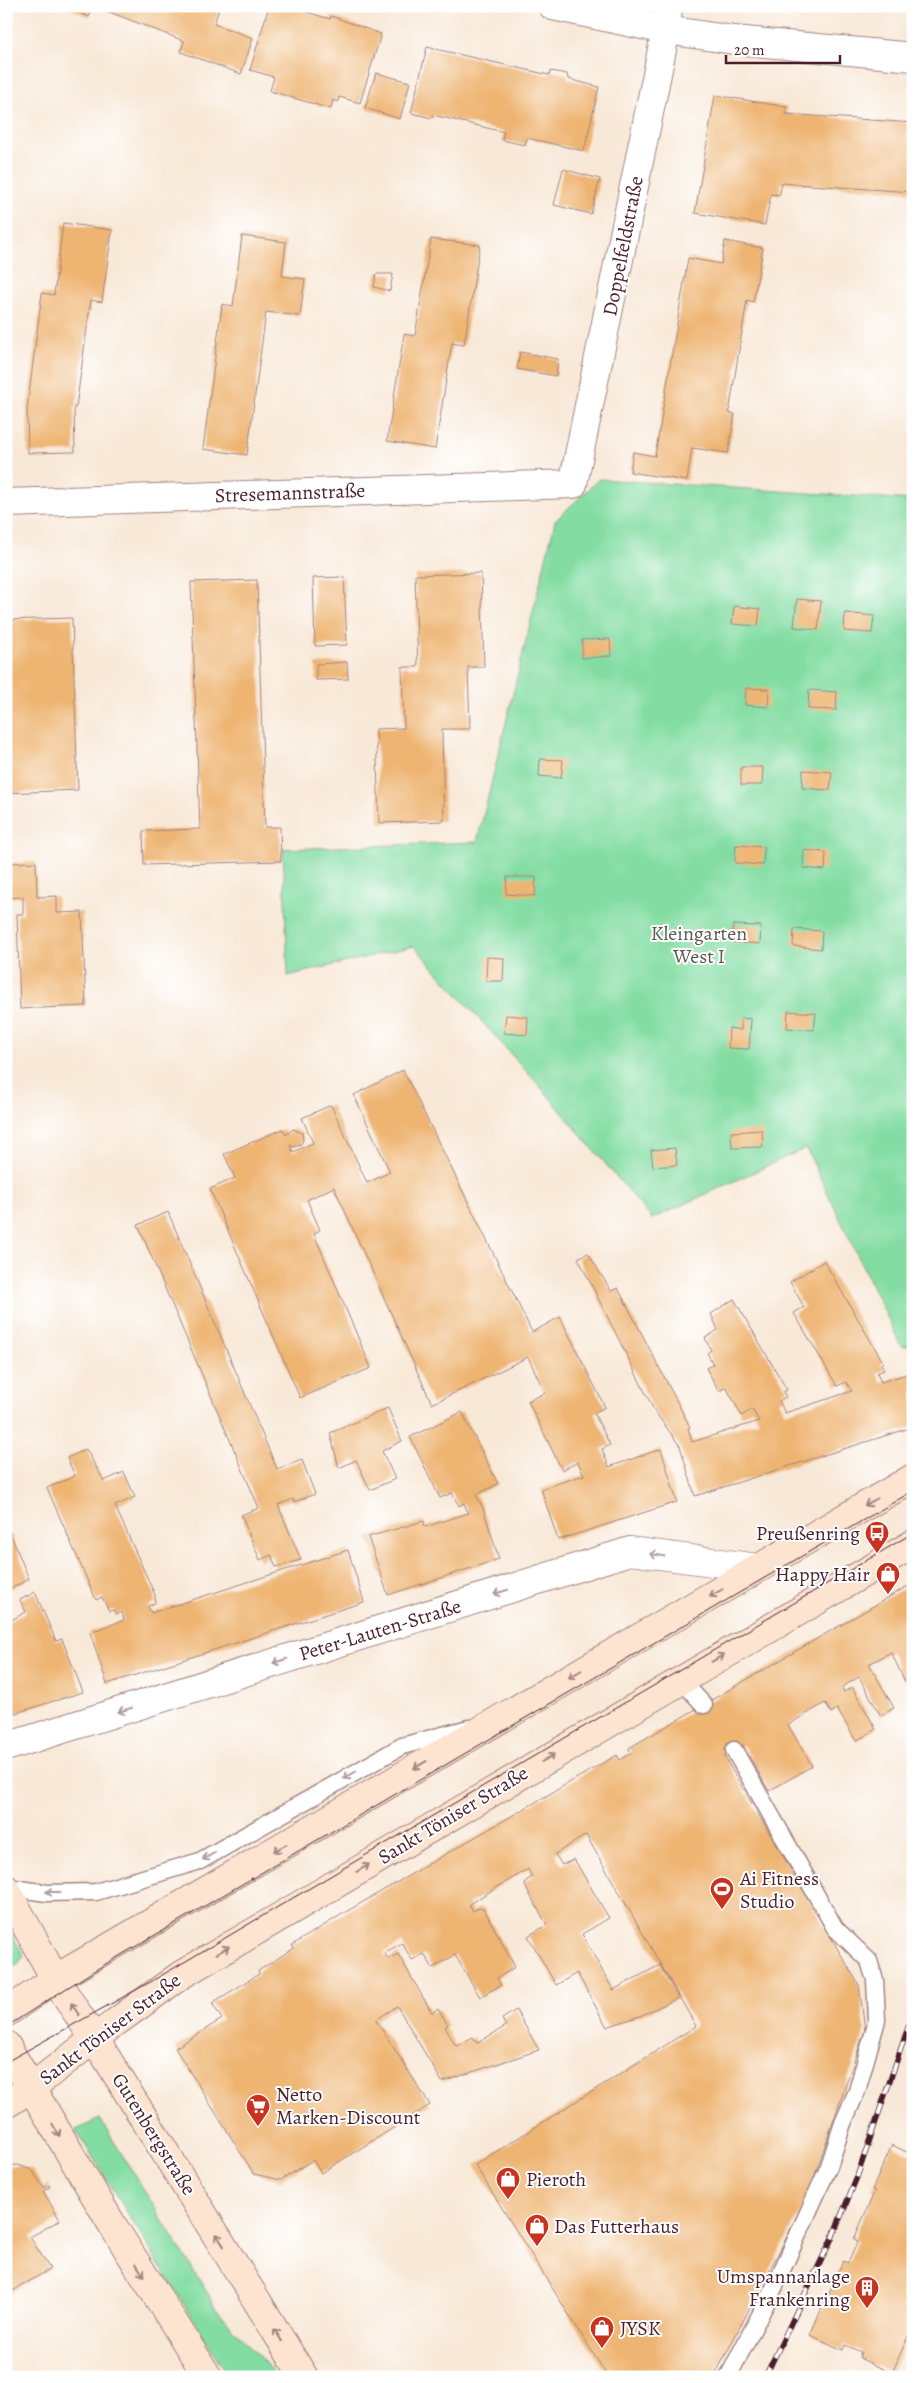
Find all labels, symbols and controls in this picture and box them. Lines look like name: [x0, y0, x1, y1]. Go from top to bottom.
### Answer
scale bar: [726, 32, 840, 64]
text: 20 m: [734, 40, 765, 60]
street label: Doppelfeldstraße: [596, 174, 650, 318]
street label: Stresemannstraße: [214, 477, 366, 509]
park label: Kleingarten West I: [651, 920, 747, 970]
one-way arrow: [864, 1498, 878, 1508]
place label: Preußenring: [756, 1520, 860, 1547]
bus stop icon: Preußenring: [864, 1520, 890, 1554]
one-way arrow: [650, 1550, 666, 1560]
place label: Happy Hair: [775, 1561, 870, 1588]
shop icon: Happy Hair: [875, 1561, 901, 1595]
one-way arrow: [494, 1587, 510, 1597]
one-way arrow: [709, 1588, 723, 1598]
street label: Peter-Lauten-Straße: [296, 1593, 464, 1667]
one-way arrow: [711, 1652, 725, 1662]
one-way arrow: [272, 1657, 288, 1667]
one-way arrow: [569, 1670, 583, 1680]
one-way arrow: [117, 1706, 133, 1715]
one-way arrow: [541, 1753, 555, 1763]
street label: Sankt Töniser Straße: [373, 1759, 533, 1871]
one-way arrow: [412, 1760, 427, 1770]
one-way arrow: [343, 1770, 358, 1780]
one-way arrow: [273, 1843, 287, 1853]
one-way arrow: [202, 1851, 217, 1861]
one-way arrow: [356, 1862, 370, 1872]
place label: Ai Fitness Studio: [739, 1865, 819, 1915]
sports icon: Ai Fitness Studio: [709, 1876, 735, 1910]
one-way arrow: [45, 1887, 62, 1897]
one-way arrow: [216, 1945, 230, 1955]
street label: Sankt Töniser Straße: [34, 1967, 186, 2091]
one-way arrow: [70, 2002, 80, 2016]
street label: Gutenbergstraße: [106, 2068, 202, 2200]
place label: Netto Marken-Discount: [276, 2081, 421, 2131]
supermarket icon: Netto Marken-Discount: [245, 2093, 271, 2127]
one-way arrow: [52, 2122, 62, 2136]
shop icon: Pieroth: [495, 2166, 521, 2200]
place label: Pieroth: [526, 2166, 586, 2193]
shop icon: Das Futterhaus: [524, 2213, 550, 2247]
place label: Das Futterhaus: [554, 2213, 679, 2240]
one-way arrow: [214, 2234, 224, 2248]
one-way arrow: [135, 2262, 145, 2276]
place label: Umspannanlage Frankenring: [717, 2263, 850, 2313]
building icon: Umspannanlage Frankenring: [854, 2275, 880, 2309]
shop icon: JYSK: [589, 2315, 615, 2349]
place label: JYSK: [620, 2315, 661, 2342]
one-way arrow: [273, 2329, 283, 2343]

